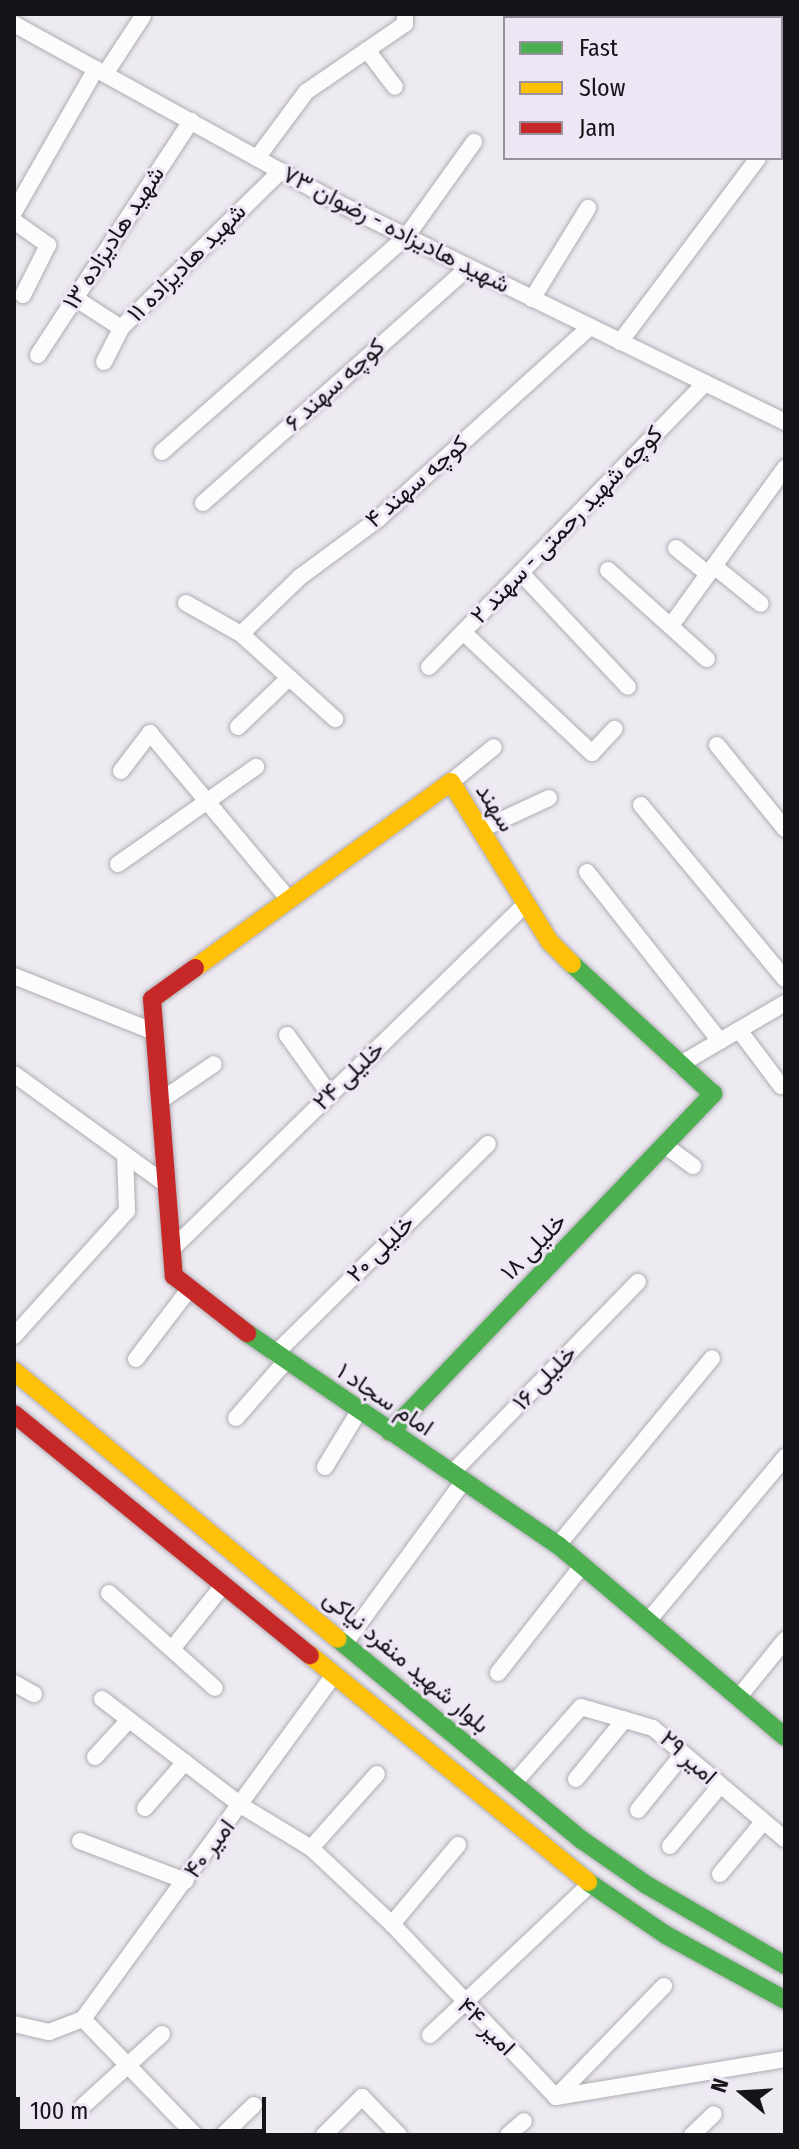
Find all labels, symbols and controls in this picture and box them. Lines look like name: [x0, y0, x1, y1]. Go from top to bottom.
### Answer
legend: [503, 16, 783, 160]
text: Fast: [579, 34, 618, 62]
text: Slow: [579, 74, 625, 102]
text: Jam: [579, 114, 616, 142]
street label: شهید هادیزاده - رضوان ۷۳: [278, 160, 514, 300]
street label: شهید هادیزاده ۱۳: [57, 161, 171, 315]
street label: شهید هادیزاده ۱۱: [122, 198, 252, 328]
street label: کوچه سهند ۶: [279, 333, 391, 437]
street label: کوچه شهید رحمتی - سهند ۲: [465, 420, 669, 630]
street label: کوچه سهند ۴: [360, 430, 474, 534]
street label: سهند: [469, 778, 521, 838]
street label: خلیلی ۲۴: [308, 1035, 390, 1117]
street label: خلیلی ۱۸: [495, 1207, 573, 1287]
street label: خلیلی ۲۰: [341, 1209, 421, 1289]
street label: خلیلی ۱۶: [507, 1339, 583, 1417]
street label: امام سجاد ۱: [331, 1357, 439, 1443]
street label: بلوار شهید منفرد نیاکی: [317, 1584, 495, 1740]
street label: امیر ۲۹: [653, 1725, 723, 1791]
street label: امیر ۴۰: [178, 1814, 242, 1884]
street label: امیر ۴۴: [451, 1992, 521, 2062]
north arrow: [703, 2053, 783, 2133]
text: N: [705, 2075, 735, 2096]
scale bar: [20, 2081, 270, 2131]
text: 100 m: [30, 2097, 88, 2125]

